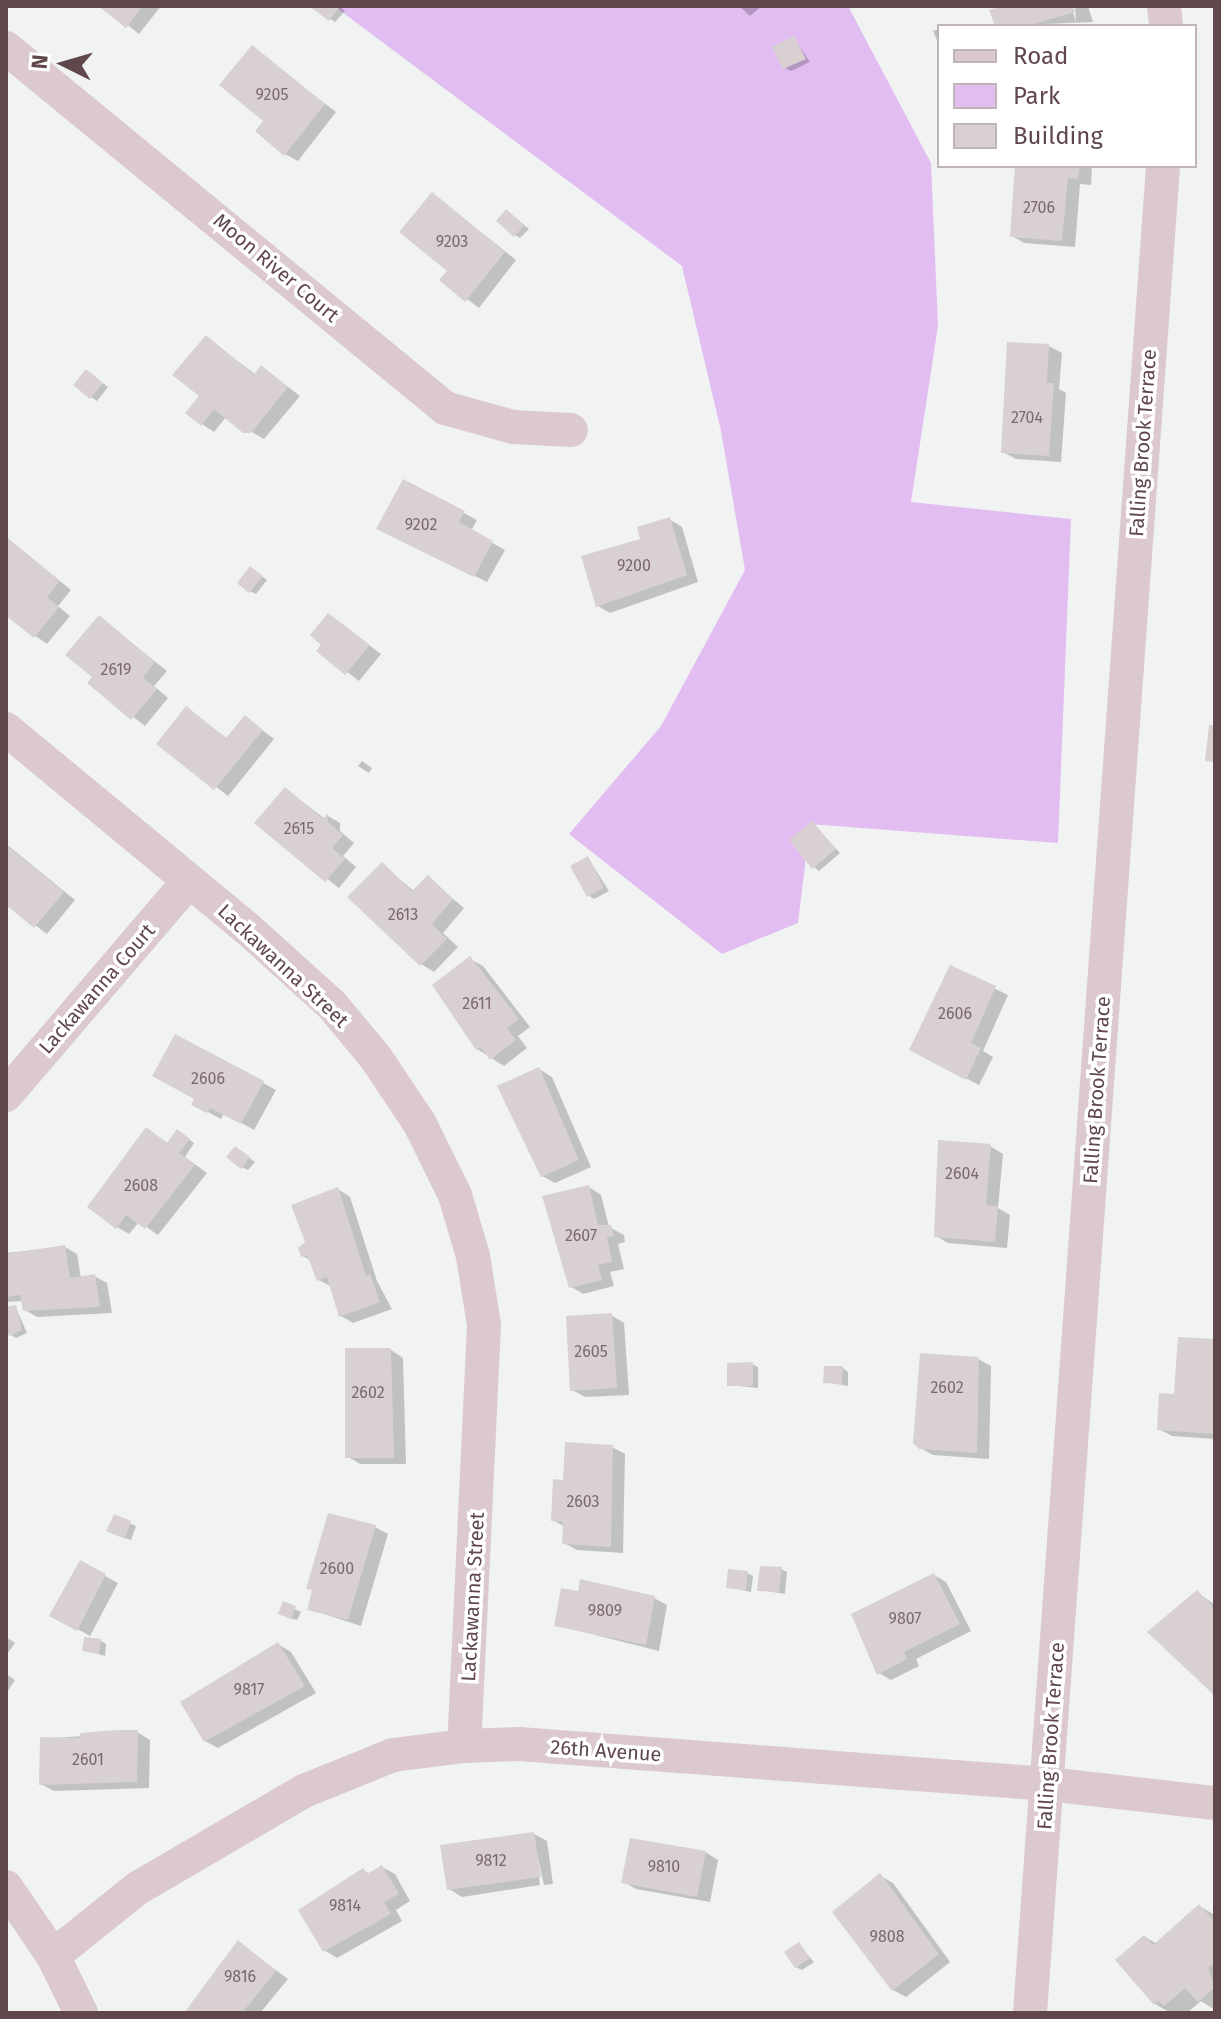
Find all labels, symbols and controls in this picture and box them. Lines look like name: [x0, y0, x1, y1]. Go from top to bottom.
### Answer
north arrow: [24, 24, 104, 104]
legend: [937, 24, 1197, 168]
text: Road: [1013, 42, 1068, 70]
text: N: [26, 53, 54, 70]
text: Park: [1013, 82, 1060, 110]
house number: 9205: [256, 85, 288, 105]
text: Building: [1013, 122, 1103, 150]
house number: 2706: [1023, 198, 1055, 218]
street label: Moon River Court: [208, 209, 344, 327]
house number: 9203: [436, 232, 468, 252]
street label: Falling Brook Terrace: [1124, 348, 1162, 538]
house number: 2704: [1011, 408, 1043, 428]
house number: 9202: [405, 515, 437, 535]
house number: 9200: [617, 556, 651, 576]
house number: 2619: [101, 660, 131, 680]
house number: 2615: [284, 819, 314, 839]
street label: Lackawanna Street: [213, 899, 353, 1033]
house number: 2613: [388, 905, 418, 925]
street label: Lackawanna Court: [34, 919, 160, 1059]
house number: 2611: [462, 994, 492, 1014]
street label: Falling Brook Terrace: [1078, 995, 1116, 1185]
house number: 2606: [938, 1004, 972, 1024]
house number: 2606: [191, 1069, 225, 1089]
house number: 2604: [945, 1164, 979, 1184]
house number: 2608: [124, 1176, 158, 1196]
house number: 2607: [565, 1226, 597, 1246]
house number: 2605: [574, 1342, 608, 1362]
house number: 2602: [930, 1378, 964, 1398]
house number: 2602: [351, 1383, 385, 1403]
house number: 2603: [566, 1492, 600, 1512]
street label: Lackawanna Street: [457, 1512, 489, 1682]
house number: 2600: [320, 1559, 354, 1579]
house number: 9809: [588, 1601, 622, 1621]
house number: 9807: [889, 1609, 921, 1629]
street label: Falling Brook Terrace: [1032, 1641, 1070, 1831]
house number: 9817: [234, 1680, 264, 1700]
street label: 26th Avenue: [550, 1735, 662, 1767]
house number: 2601: [72, 1750, 104, 1770]
house number: 9812: [475, 1851, 507, 1871]
house number: 9810: [648, 1857, 680, 1877]
house number: 9814: [329, 1896, 361, 1916]
house number: 9808: [870, 1927, 904, 1947]
house number: 9816: [224, 1967, 256, 1987]

